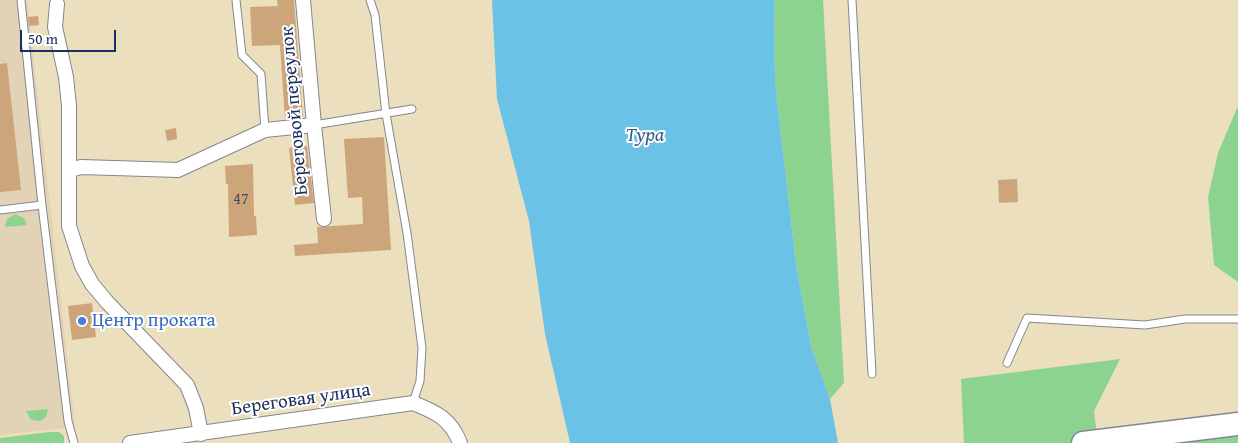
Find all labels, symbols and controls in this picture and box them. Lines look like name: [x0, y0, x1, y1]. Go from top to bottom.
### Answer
scale bar: [22, 20, 119, 52]
street label: Береговой переулок: [276, 26, 314, 196]
text: 50 m: [28, 28, 58, 49]
water label: Тура: [626, 124, 664, 148]
house number: 47: [233, 190, 249, 210]
place label: Центр проката: [92, 310, 216, 332]
marker: Центр проката: [76, 315, 88, 327]
street label: Береговая улица: [230, 379, 372, 421]

